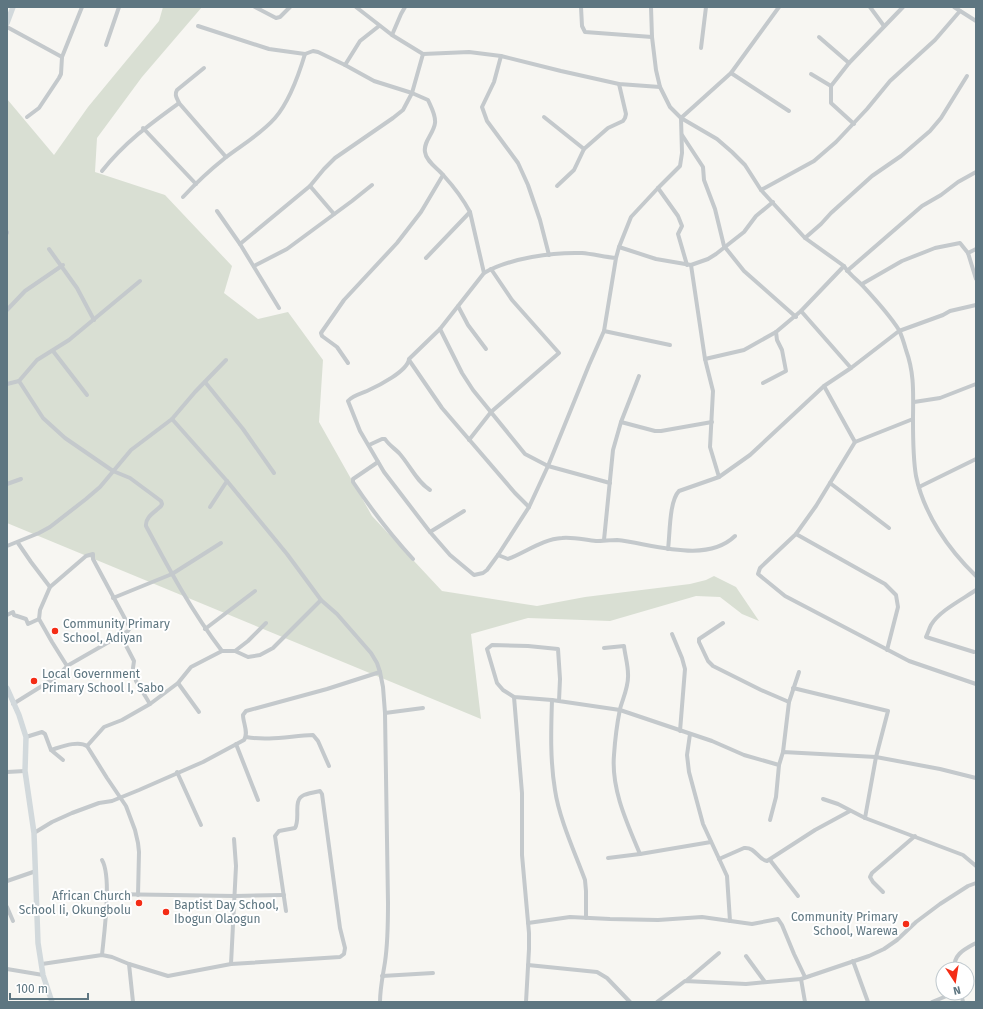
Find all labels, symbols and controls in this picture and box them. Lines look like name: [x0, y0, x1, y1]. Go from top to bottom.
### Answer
place label: Community Primary School, Adiyan: [63, 617, 170, 645]
marker: Community Primary School, Adiyan: [50, 626, 60, 636]
place label: Local Government Primary School I, Sabo: [42, 667, 164, 695]
marker: Local Government Primary School I, Sabo: [29, 676, 39, 686]
place label: African Church School Ii, Okungbolu: [19, 889, 131, 917]
marker: African Church School Ii, Okungbolu: [134, 898, 144, 908]
place label: Baptist Day School, Ibogun Olaogun: [174, 898, 279, 926]
marker: Baptist Day School, Ibogun Olaogun: [161, 907, 171, 917]
place label: Community Primary School, Warewa: [791, 910, 898, 938]
marker: Community Primary School, Warewa: [901, 919, 911, 929]
north arrow: [935, 961, 975, 1001]
scale bar: [10, 975, 88, 1001]
text: 100 m: [16, 982, 48, 996]
text: N: [952, 983, 962, 997]

